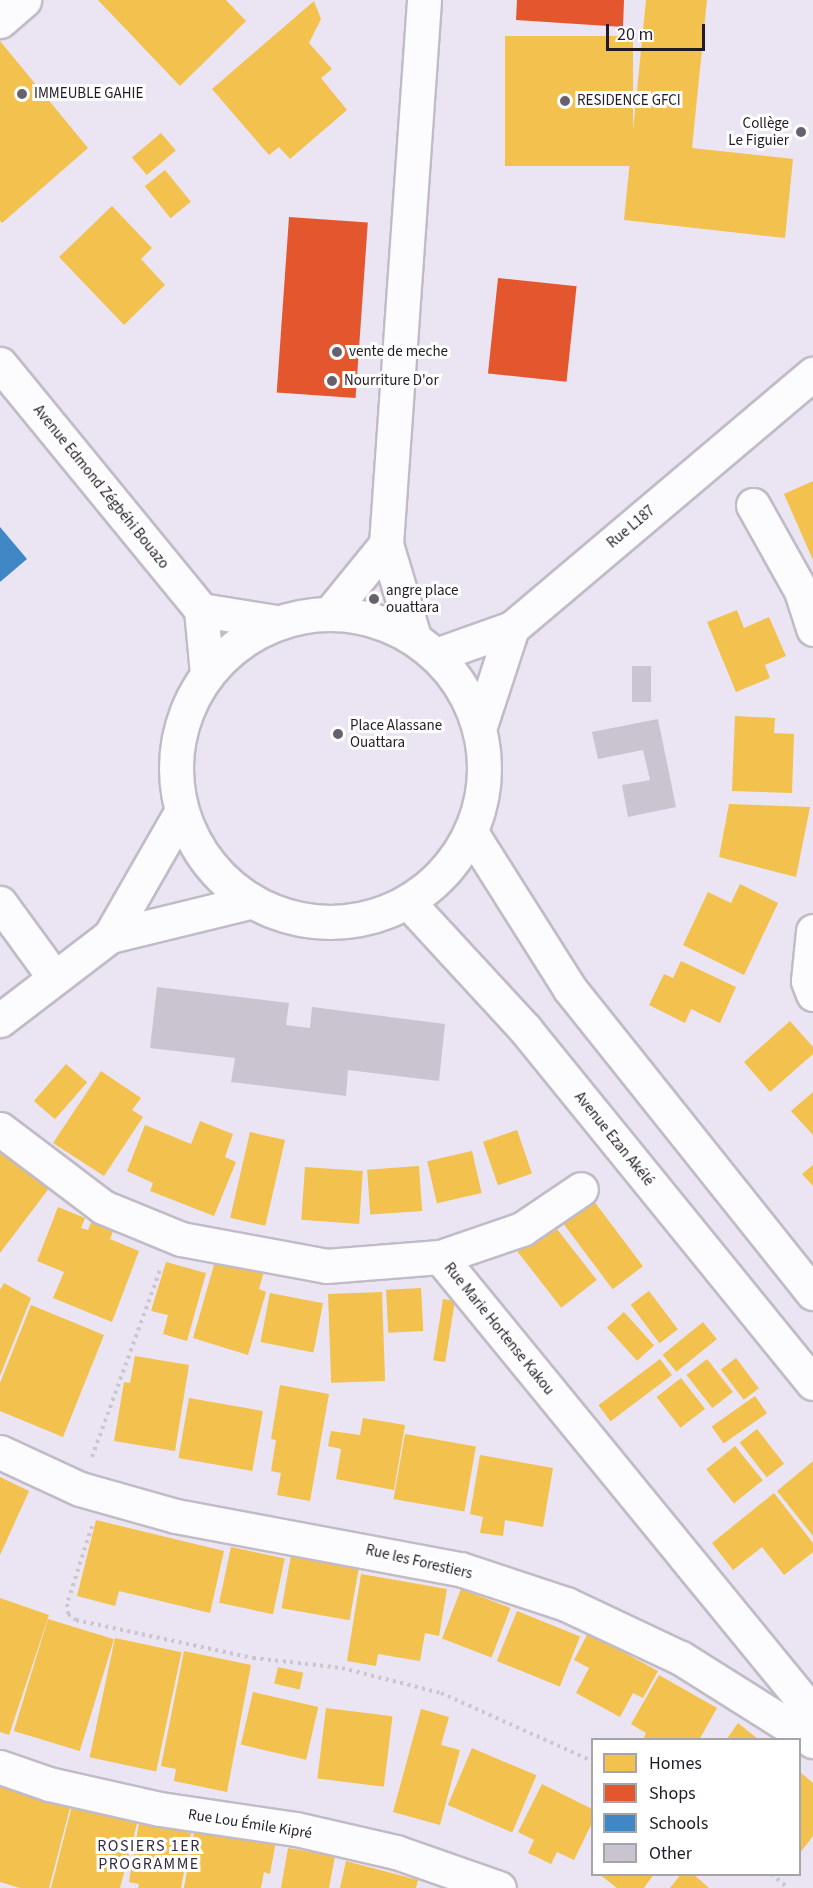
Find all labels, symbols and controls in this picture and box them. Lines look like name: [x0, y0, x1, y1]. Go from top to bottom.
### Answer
scale bar: [609, 12, 708, 50]
text: 20 m: [617, 22, 653, 47]
place label: IMMEUBLE GAHIE: [34, 85, 143, 103]
marker: IMMEUBLE GAHIE: [15, 87, 29, 101]
place label: RESIDENCE GFCI: [577, 92, 681, 110]
marker: RESIDENCE GFCI: [558, 94, 572, 108]
place label: Collège Le Figuier: [728, 114, 789, 149]
marker: Collège Le Figuier: [794, 125, 808, 139]
place label: vente de meche: [349, 343, 448, 361]
marker: vente de meche: [330, 345, 344, 359]
place label: Nourriture D'or: [344, 372, 439, 390]
marker: Nourriture D'or: [325, 374, 339, 388]
street label: Avenue Edmond Zégbéhi Bouazo: [29, 401, 173, 573]
street label: Rue L187: [603, 502, 659, 552]
place label: angre place ouattara: [386, 581, 458, 616]
marker: angre place ouattara: [367, 592, 381, 606]
place label: Place Alassane Ouattara: [350, 716, 442, 751]
marker: Place Alassane Ouattara: [331, 727, 345, 741]
street label: Avenue Ezan Akélé: [571, 1088, 657, 1190]
street label: Rue Marie Hortense Kakou: [440, 1259, 558, 1399]
street label: Rue les Forestiers: [364, 1541, 474, 1583]
legend: [591, 1738, 801, 1876]
text: Homes: [649, 1751, 702, 1776]
text: Shops: [649, 1781, 696, 1806]
street label: Rue Lou Émile Kipré: [187, 1805, 313, 1843]
text: Schools: [649, 1811, 708, 1836]
district label: ROSIERS 1ER PROGRAMME: [97, 1836, 201, 1874]
text: Other: [649, 1841, 692, 1866]

